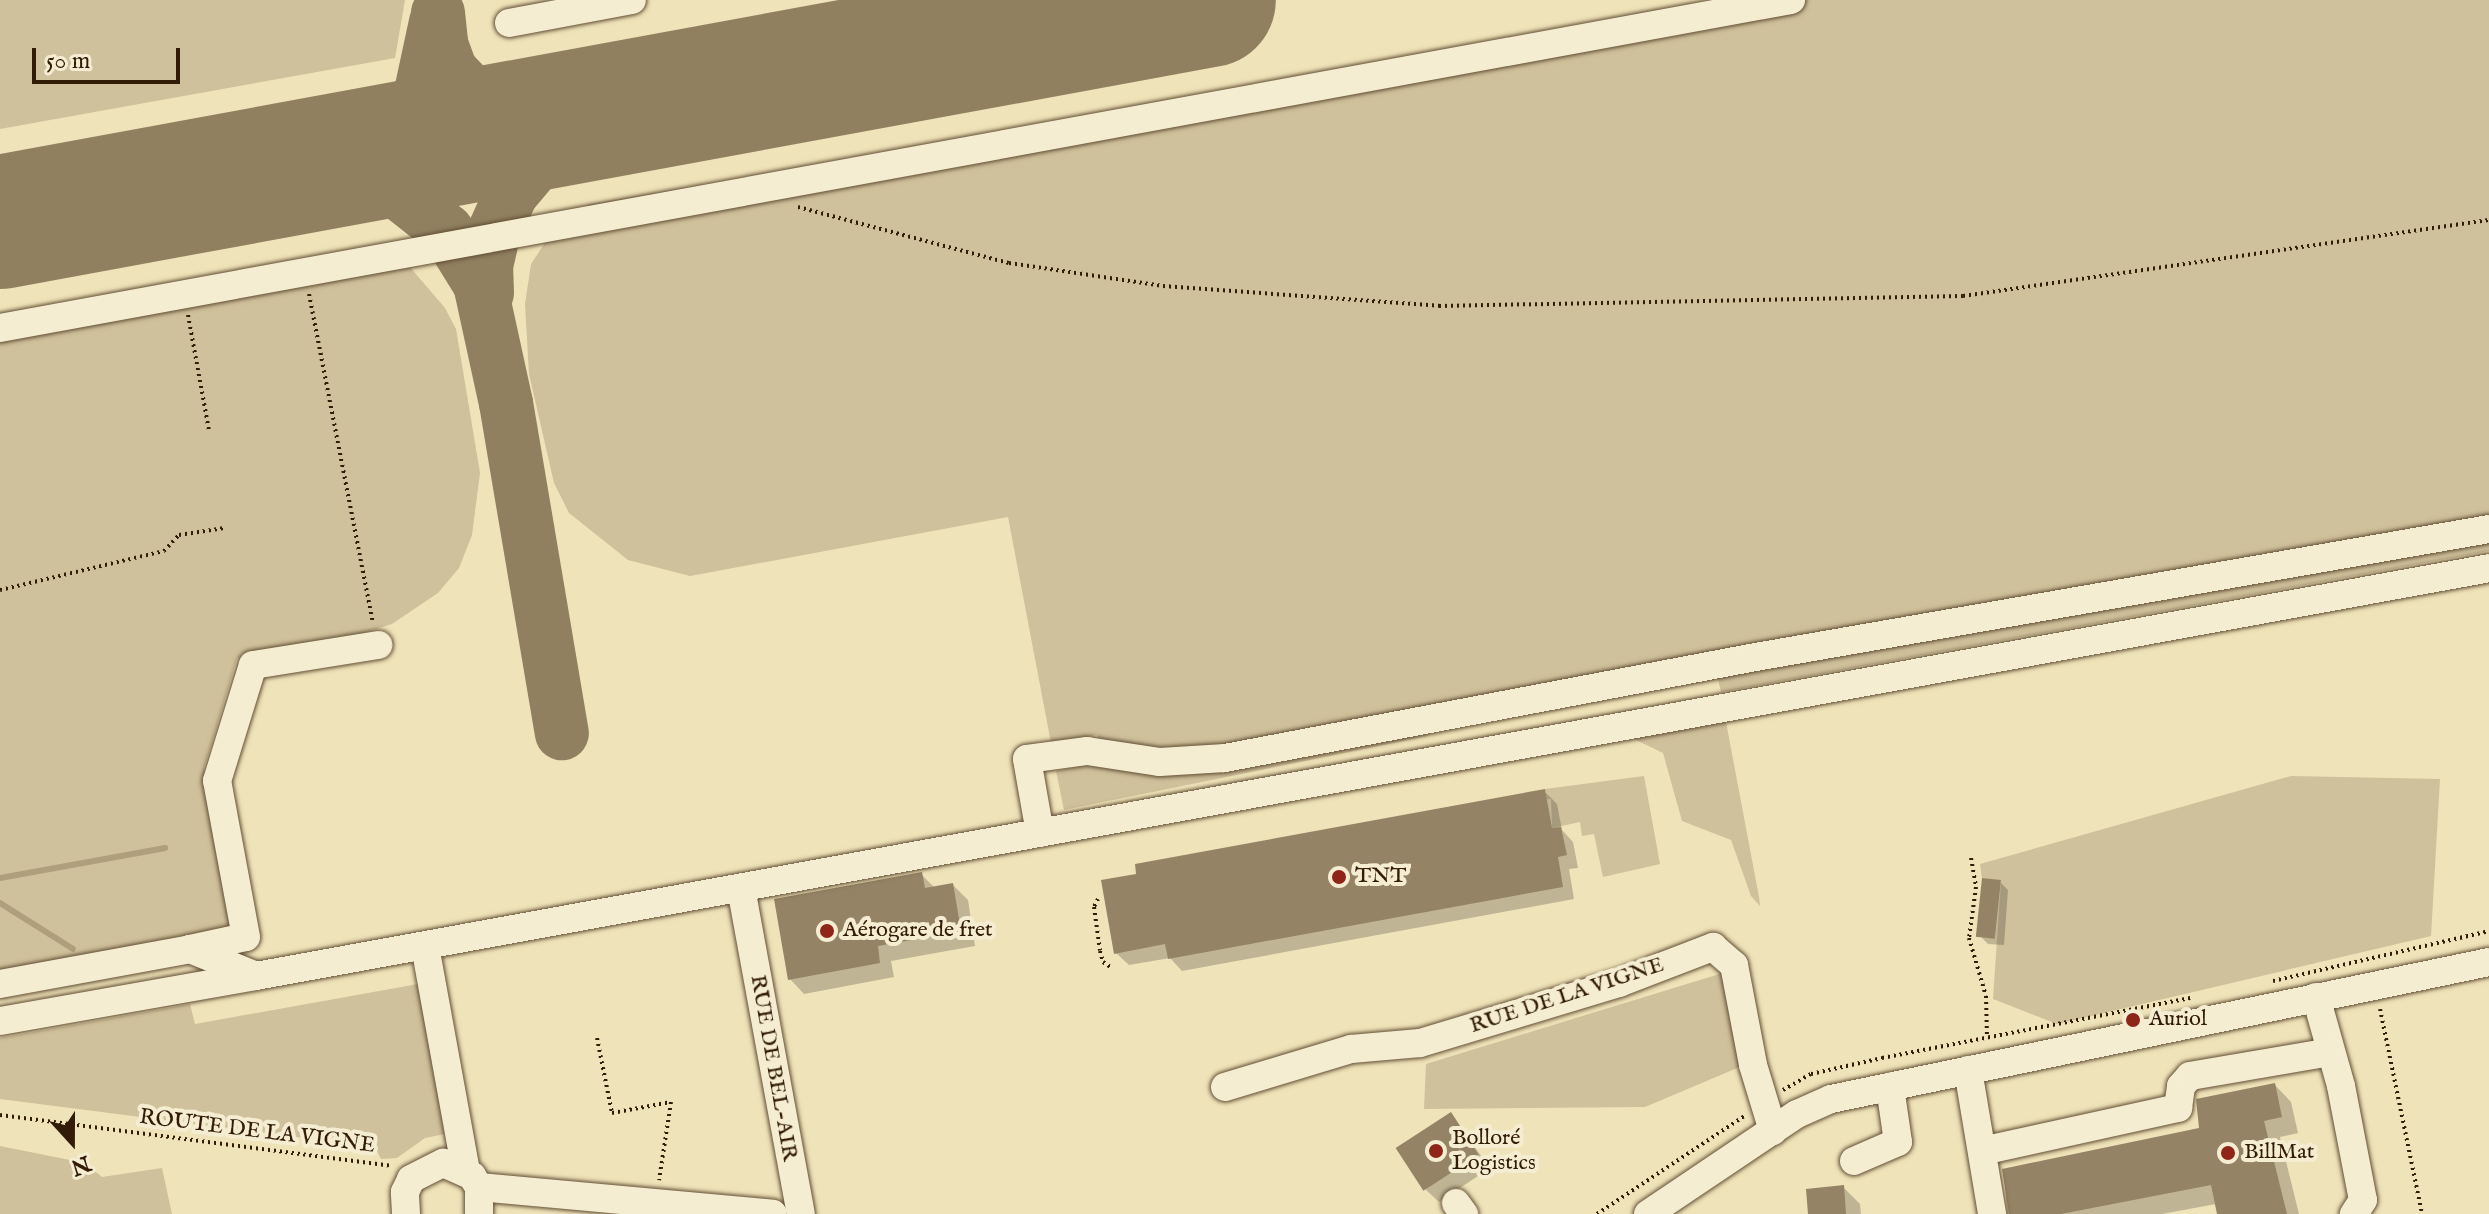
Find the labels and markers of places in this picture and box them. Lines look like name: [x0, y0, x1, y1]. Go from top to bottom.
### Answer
place label: TNT: [1355, 864, 1406, 890]
marker: TNT: [1330, 868, 1348, 886]
place label: Aérogare de fret: [843, 918, 993, 944]
marker: Aérogare de fret: [818, 922, 836, 940]
place label: Auriol: [2149, 1007, 2207, 1033]
marker: Auriol: [2124, 1011, 2142, 1029]
place label: Bolloré Logistics: [1452, 1125, 1536, 1176]
place label: BillMat: [2244, 1140, 2314, 1166]
marker: Bolloré Logistics: [1427, 1142, 1445, 1160]
marker: BillMat: [2219, 1144, 2237, 1162]

